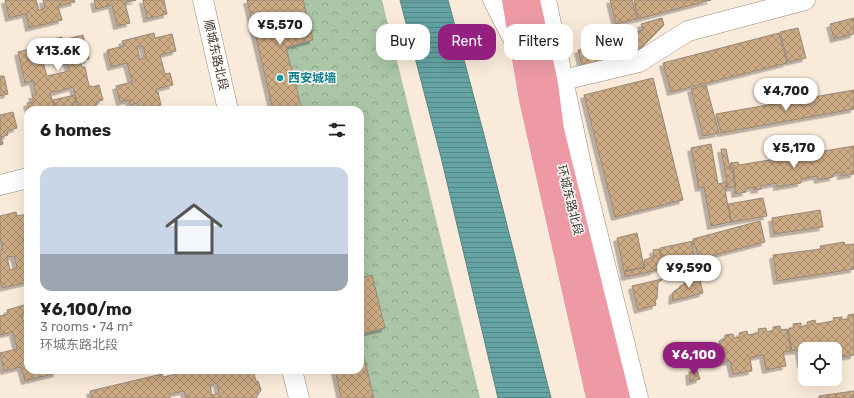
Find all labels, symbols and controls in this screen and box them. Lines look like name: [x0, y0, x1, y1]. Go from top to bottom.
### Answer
pin: ¥5,570: [247, 12, 313, 46]
text: ¥5,570: [257, 17, 303, 32]
street label: 顺城东路北段: [201, 18, 231, 92]
chip: Buy: [376, 24, 430, 60]
chip: Rent: [438, 24, 496, 60]
chip: Filters: [504, 24, 573, 60]
chip: New: [581, 24, 638, 60]
pin: ¥13.6K: [25, 38, 91, 72]
text: ¥13.6K: [36, 43, 80, 58]
place label: 西安城墙: [288, 71, 336, 85]
marker: 西安城墙: [275, 73, 285, 83]
pin: ¥4,700: [753, 78, 819, 112]
text: ¥4,700: [763, 83, 809, 98]
icon: filters: [326, 119, 348, 141]
text: 6 homes: [40, 120, 111, 140]
pin: ¥5,170: [761, 135, 827, 169]
text: ¥5,170: [773, 140, 815, 155]
street label: 环城东路北段: [554, 163, 586, 237]
icon: home: [158, 193, 230, 265]
pin: ¥9,590: [656, 255, 722, 289]
text: ¥9,590: [666, 260, 712, 275]
text: ¥6,100/mo: [40, 299, 132, 319]
text: 3 rooms · 74 m²: [40, 319, 133, 334]
text: 环城东路北段: [40, 337, 118, 352]
pin: ¥6,100: [661, 342, 727, 376]
map controls: [798, 342, 842, 386]
button: locate: [798, 342, 842, 386]
text: ¥6,100: [672, 347, 716, 362]

